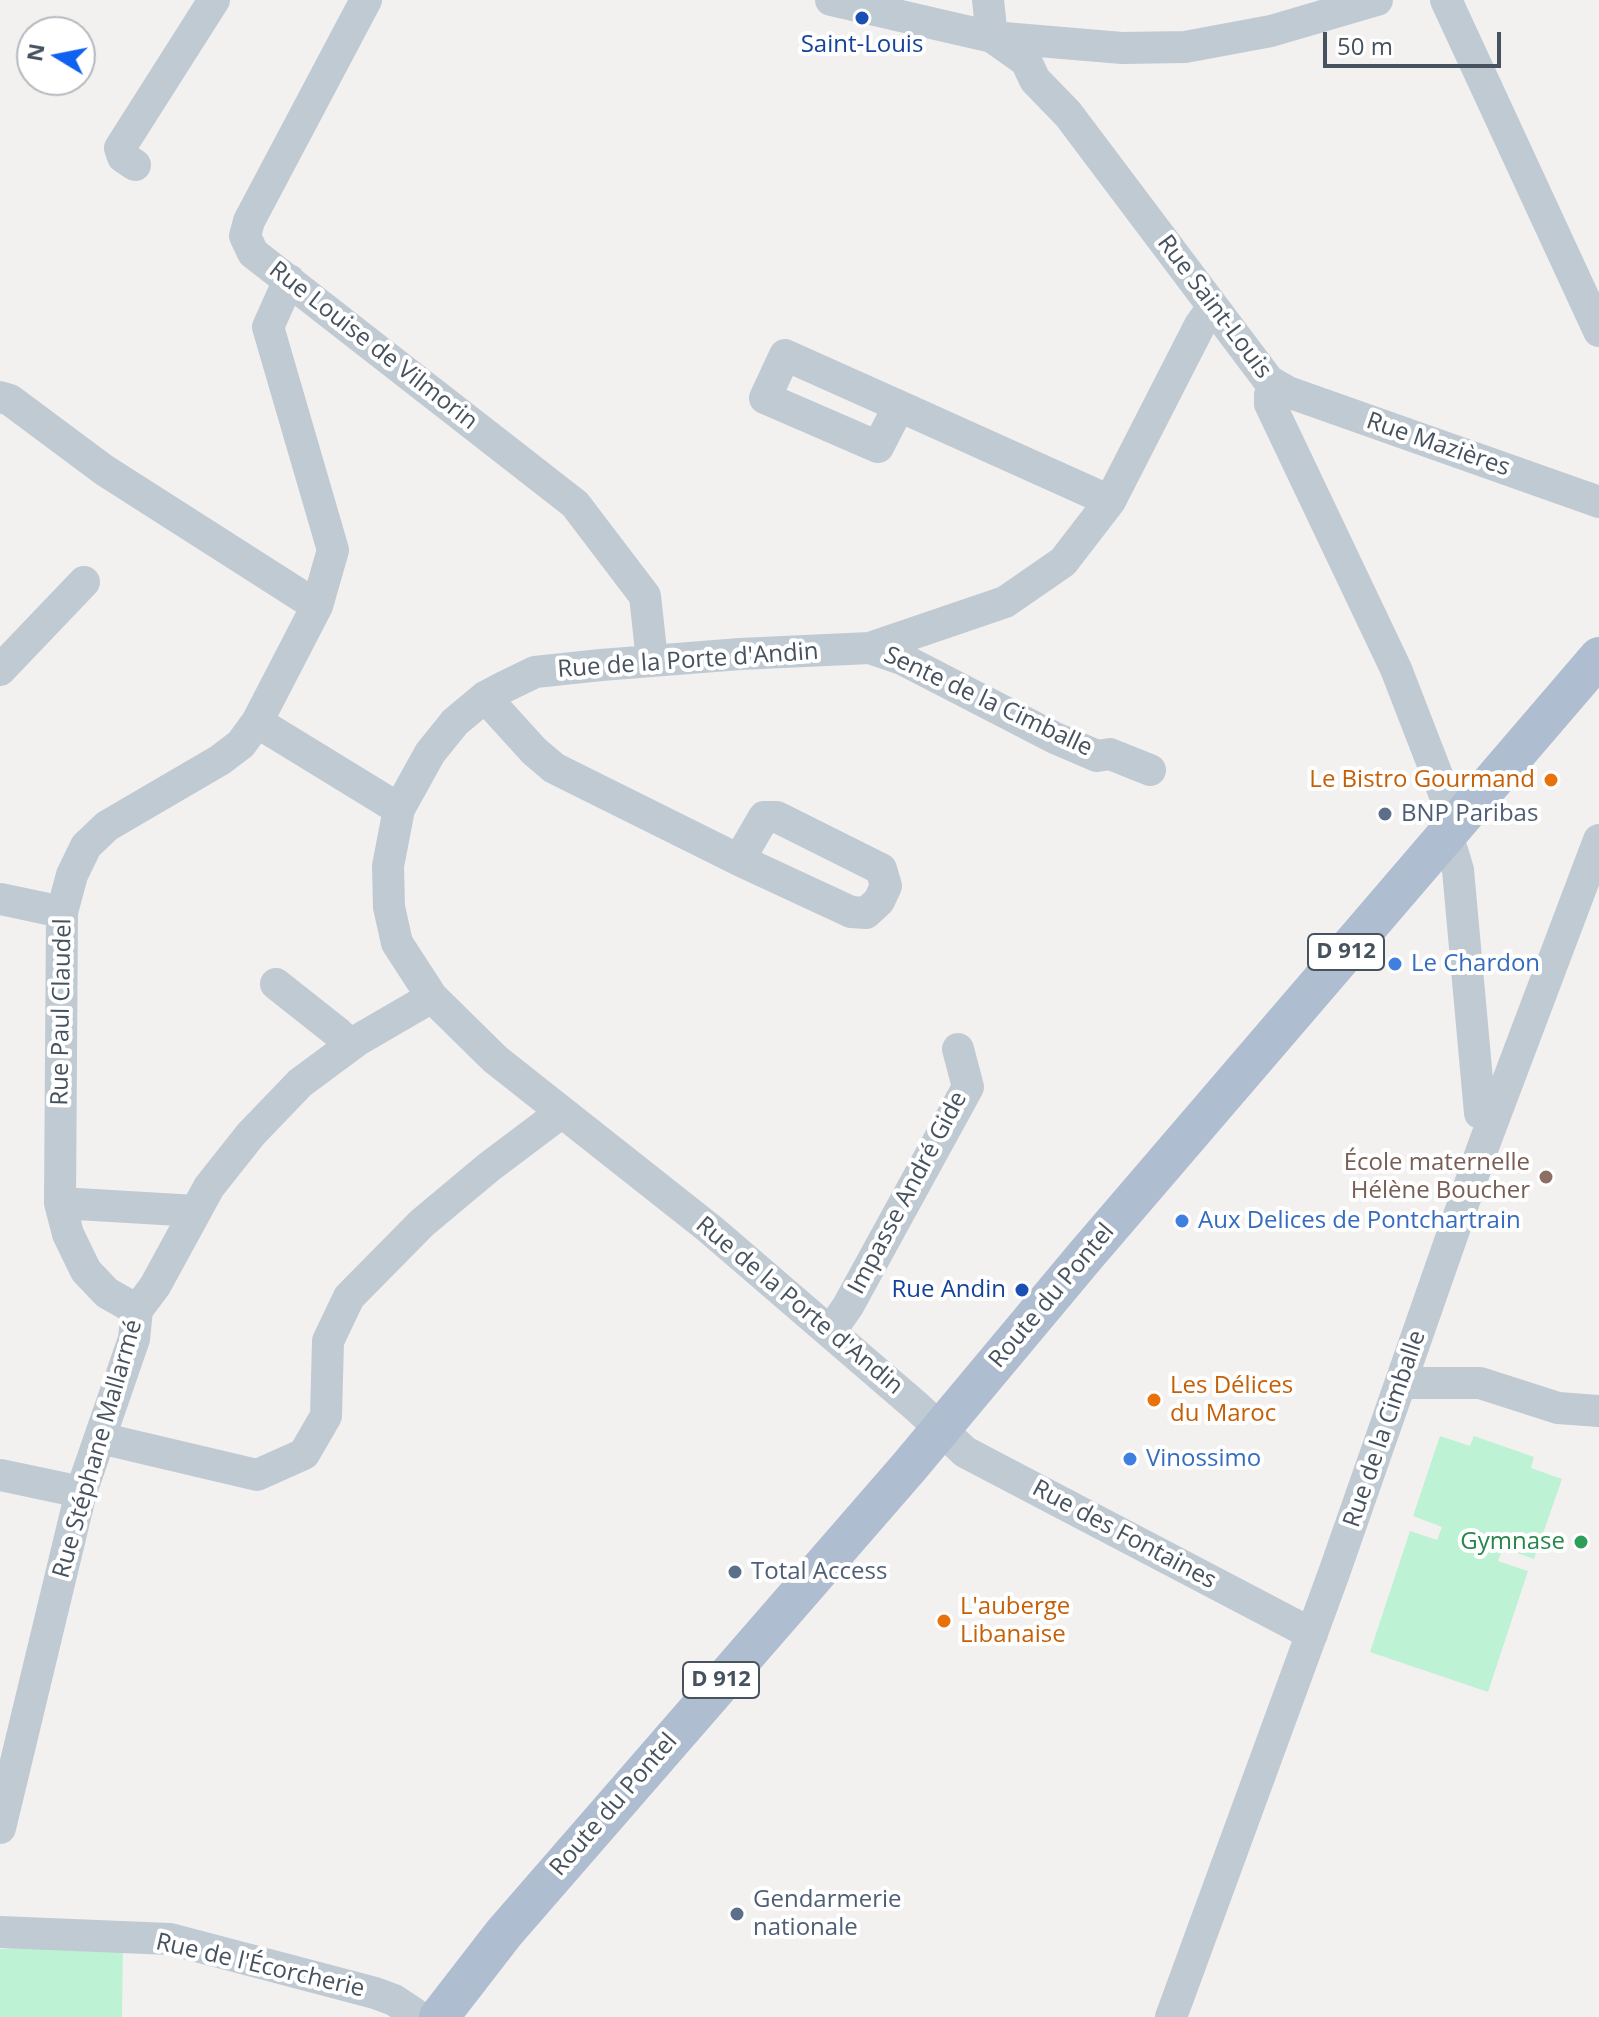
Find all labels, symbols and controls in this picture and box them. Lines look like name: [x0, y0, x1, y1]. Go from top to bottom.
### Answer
marker: Saint-Louis: [853, 9, 871, 27]
north arrow: [16, 16, 96, 96]
scale bar: [1327, 16, 1505, 66]
text: 50 m: [1337, 29, 1393, 62]
place label: Saint-Louis: [801, 31, 923, 59]
text: N: [18, 41, 51, 64]
street label: Rue Saint-Louis: [1151, 230, 1277, 384]
street label: Rue Louise de Vilmorin: [263, 256, 483, 436]
street label: Rue Mazières: [1363, 407, 1513, 483]
street label: Rue de la Porte d'Andin: [557, 638, 819, 684]
street label: Sente de la Cimballe: [879, 641, 1097, 763]
place label: Le Bistro Gourmand: [1309, 766, 1535, 794]
marker: Le Bistro Gourmand: [1542, 771, 1560, 789]
place label: BNP Paribas: [1401, 800, 1538, 828]
marker: BNP Paribas: [1376, 805, 1394, 823]
street label: Rue Paul Claudel: [46, 918, 78, 1106]
road number: D 912: [1308, 934, 1384, 970]
place label: Le Chardon: [1411, 950, 1540, 978]
marker: Le Chardon: [1386, 955, 1404, 973]
street label: Impasse André Gide: [842, 1087, 974, 1299]
place label: École maternelle Hélène Boucher: [1344, 1149, 1530, 1205]
marker: École maternelle Hélène Boucher: [1537, 1168, 1555, 1186]
place label: Aux Delices de Pontchartrain: [1198, 1207, 1521, 1235]
street label: Rue de la Porte d'Andin: [690, 1211, 908, 1401]
marker: Aux Delices de Pontchartrain: [1173, 1212, 1191, 1230]
street label: Route du Pontel: [983, 1218, 1121, 1374]
place label: Rue Andin: [891, 1276, 1006, 1304]
marker: Rue Andin: [1013, 1281, 1031, 1299]
street label: Rue Stéphane Mallarmé: [47, 1316, 149, 1582]
street label: Rue de la Cimballe: [1338, 1327, 1432, 1531]
place label: Les Délices du Maroc: [1170, 1372, 1293, 1428]
marker: Les Délices du Maroc: [1145, 1391, 1163, 1409]
place label: Vinossimo: [1146, 1445, 1261, 1473]
marker: Vinossimo: [1121, 1450, 1139, 1468]
street label: Rue des Fontaines: [1027, 1474, 1221, 1596]
place label: Gymnase: [1460, 1528, 1565, 1556]
marker: Gymnase: [1572, 1533, 1590, 1551]
place label: Total Access: [751, 1558, 887, 1586]
marker: Total Access: [726, 1563, 744, 1581]
place label: L'auberge Libanaise: [960, 1593, 1070, 1649]
marker: L'auberge Libanaise: [935, 1612, 953, 1630]
road number: D 912: [683, 1662, 759, 1698]
street label: Route du Pontel: [544, 1728, 684, 1882]
place label: Gendarmerie nationale: [753, 1886, 902, 1942]
marker: Gendarmerie nationale: [728, 1905, 746, 1923]
street label: Rue de l'Écorcherie: [153, 1928, 367, 2004]

